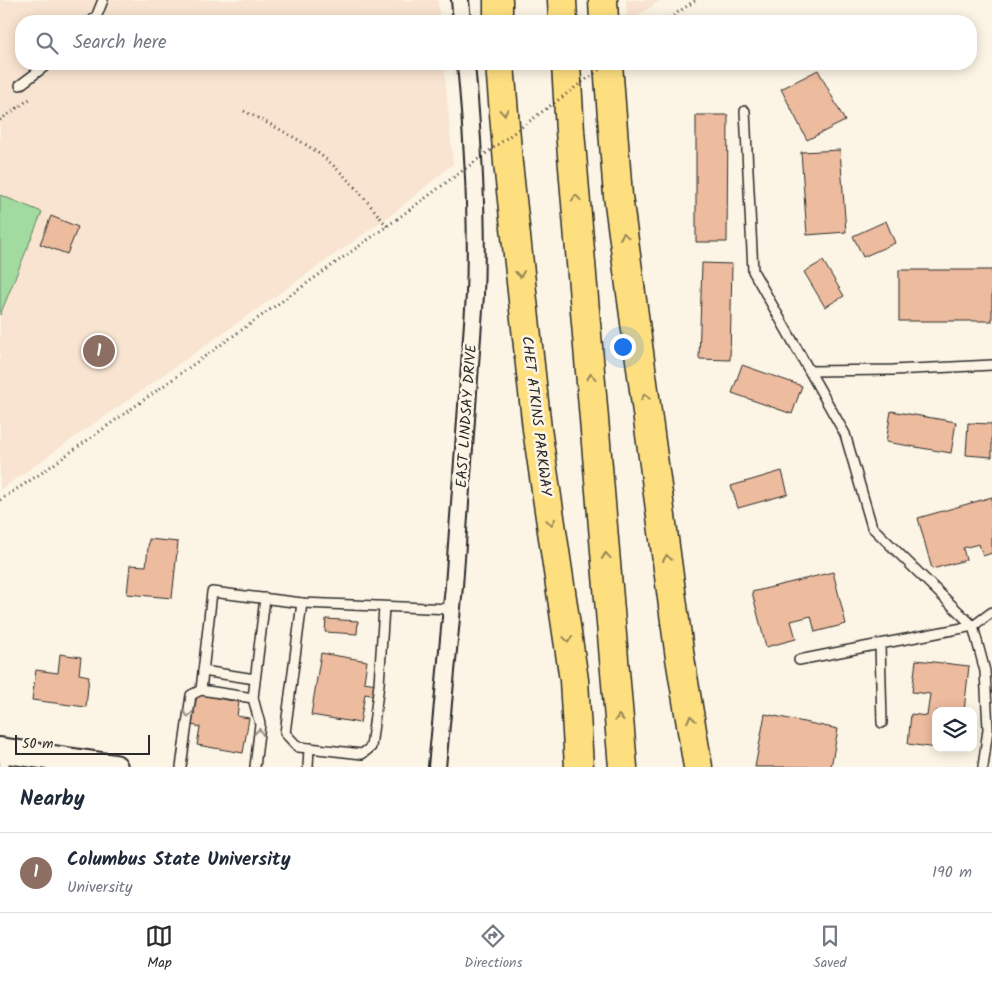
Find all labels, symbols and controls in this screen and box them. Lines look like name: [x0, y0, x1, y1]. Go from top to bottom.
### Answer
search box: [15, 15, 977, 70]
text: Search here: [73, 28, 167, 58]
icon: search: [33, 29, 61, 57]
one-way arrow: [498, 109, 509, 117]
one-way arrow: [570, 193, 581, 201]
one-way arrow: [619, 232, 629, 240]
one-way arrow: [514, 270, 525, 278]
pin: 1: [83, 332, 115, 370]
your location: [610, 334, 636, 360]
street label: CHET ATKINS PARKWAY: [514, 335, 558, 499]
street label: EAST LINDSAY DRIVE: [450, 342, 484, 489]
one-way arrow: [585, 373, 596, 381]
one-way arrow: [640, 393, 651, 401]
one-way arrow: [545, 518, 556, 526]
one-way arrow: [600, 552, 611, 560]
one-way arrow: [662, 554, 673, 562]
one-way arrow: [563, 635, 573, 644]
map controls: [932, 707, 977, 752]
button: layers: [932, 707, 977, 752]
one-way arrow: [183, 711, 194, 719]
one-way arrow: [614, 714, 625, 722]
one-way arrow: [686, 714, 697, 722]
one-way arrow: [253, 728, 264, 736]
scale bar: [15, 732, 150, 755]
text: 50 m: [22, 733, 53, 755]
text: Nearby: [20, 783, 85, 816]
text: Columbus State University: [67, 845, 291, 875]
text: 1: [34, 860, 38, 885]
text: 190 m: [932, 860, 972, 885]
text: University: [67, 875, 132, 900]
tab: Map: [145, 922, 173, 974]
tab: Directions: [464, 922, 522, 974]
tab: Saved: [813, 922, 847, 974]

